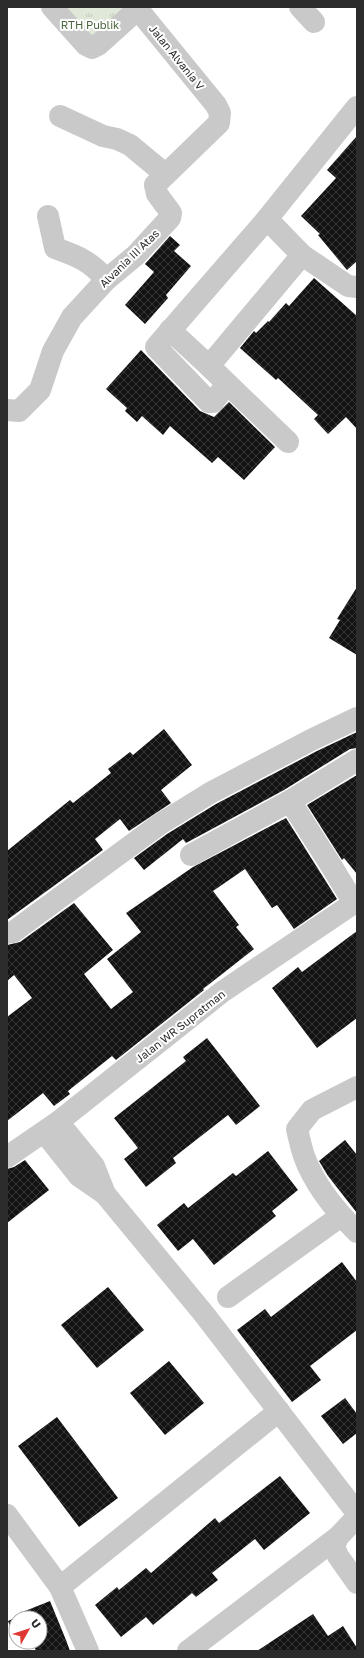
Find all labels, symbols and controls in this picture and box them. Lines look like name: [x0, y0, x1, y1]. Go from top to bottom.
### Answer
park label: RTH Publik: [61, 18, 119, 31]
street label: Jalan Alvania V: [147, 22, 208, 93]
street label: Alvania III Atas: [97, 226, 162, 290]
street label: Jalan WR Supratman: [133, 987, 227, 1065]
north arrow: [8, 1610, 48, 1650]
text: U: [29, 1616, 44, 1631]

